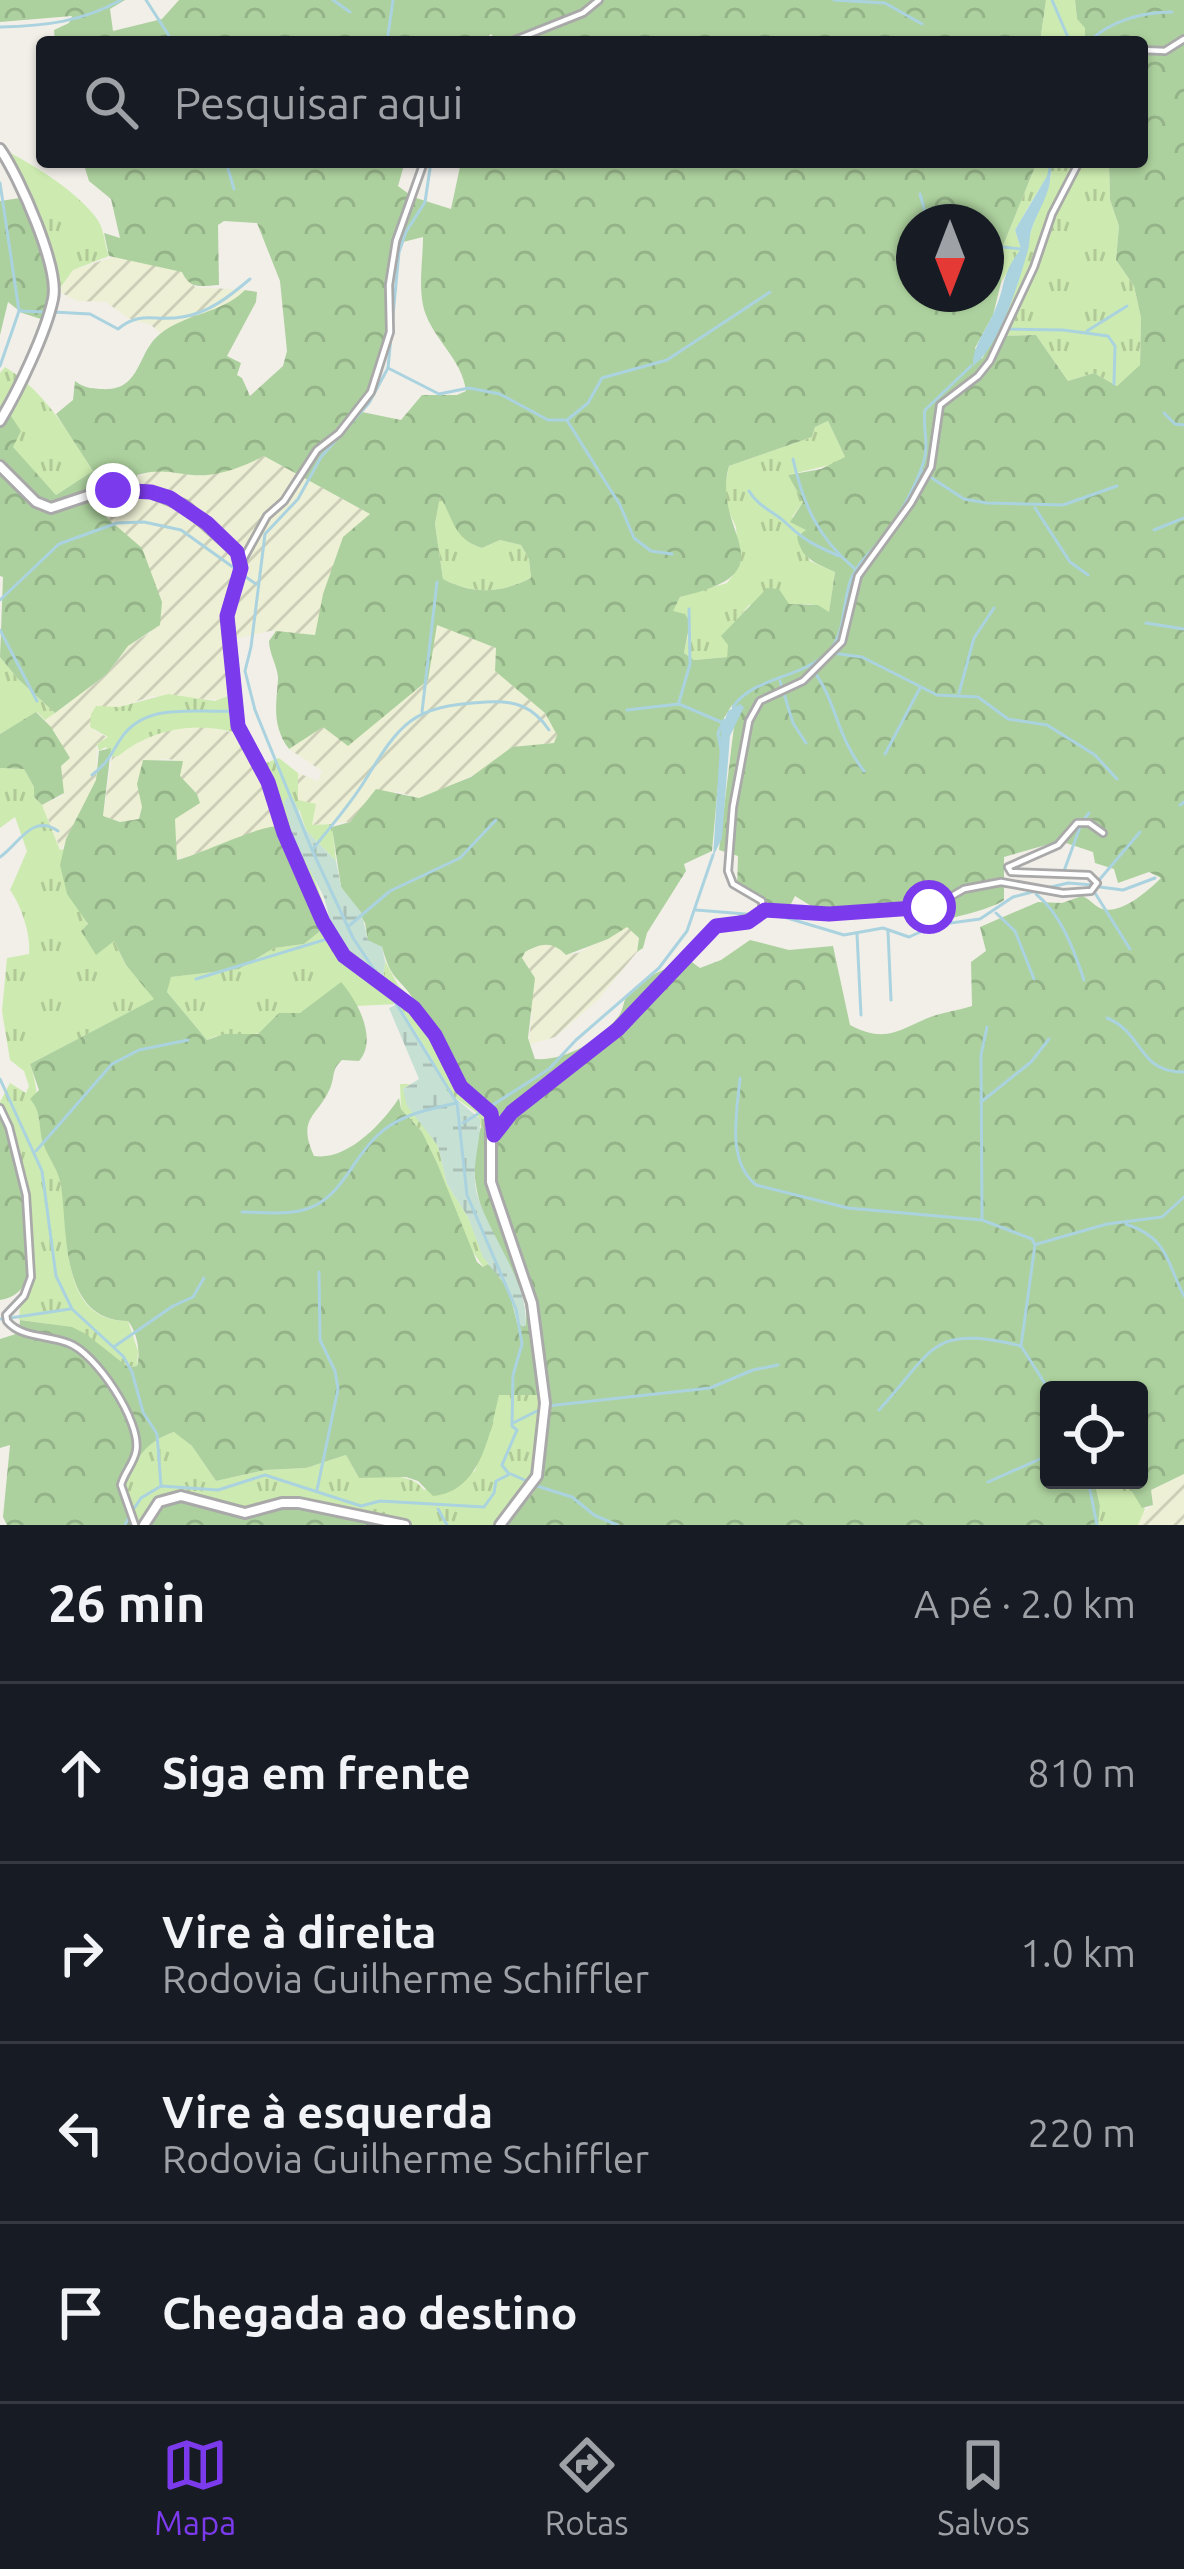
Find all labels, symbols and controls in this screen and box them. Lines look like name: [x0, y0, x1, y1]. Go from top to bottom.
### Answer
search box: [36, 36, 1148, 168]
icon: search: [78, 69, 144, 135]
text: Pesquisar aqui: [174, 77, 463, 128]
north arrow: [896, 204, 1004, 312]
route end: [86, 463, 140, 517]
route start: [902, 880, 956, 934]
map controls: [1040, 1381, 1148, 1489]
button: locate: [1040, 1381, 1148, 1489]
text: 26 min: [48, 1574, 206, 1632]
text: A pé · 2.0 km: [914, 1582, 1136, 1625]
icon: ahead: [48, 1740, 114, 1806]
text: Siga em frente: [162, 1747, 471, 1798]
text: 810 m: [1027, 1751, 1136, 1794]
text: Vire à direita: [162, 1906, 437, 1957]
icon: right: [48, 1920, 114, 1986]
text: 1.0 km: [1020, 1931, 1136, 1974]
text: Rodovia Guilherme Schiffler: [162, 1957, 649, 2000]
text: Vire à esquerda: [162, 2086, 493, 2137]
icon: left: [48, 2100, 114, 2166]
text: 220 m: [1027, 2111, 1136, 2154]
text: Rodovia Guilherme Schiffler: [162, 2137, 649, 2180]
icon: arrive: [48, 2280, 114, 2346]
text: Chegada ao destino: [162, 2287, 578, 2338]
tab: Mapa: [154, 2432, 236, 2541]
tab: Rotas: [545, 2432, 629, 2541]
tab: Salvos: [937, 2432, 1030, 2541]

